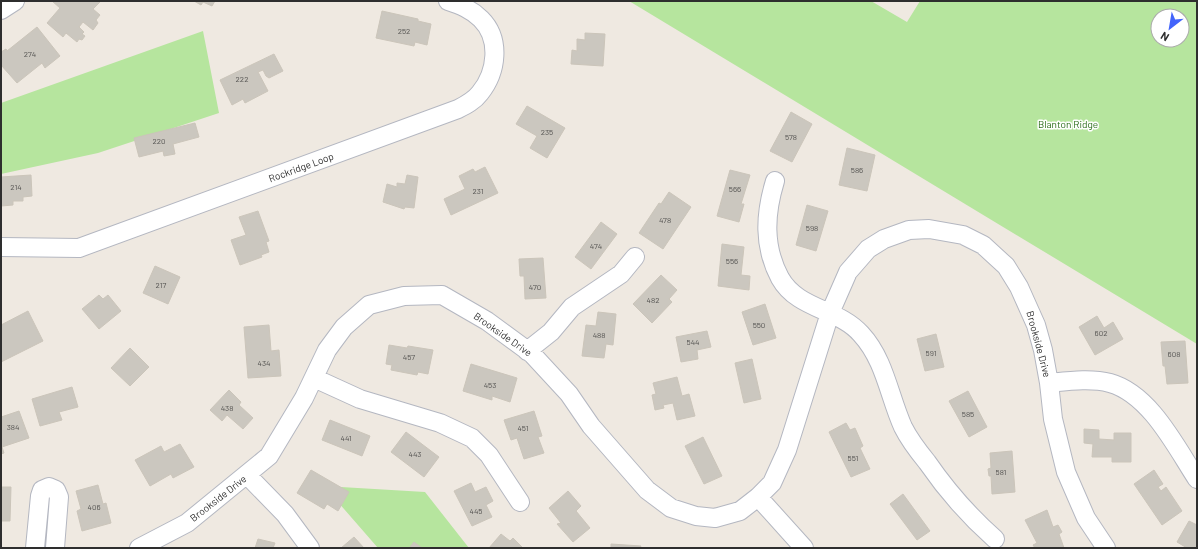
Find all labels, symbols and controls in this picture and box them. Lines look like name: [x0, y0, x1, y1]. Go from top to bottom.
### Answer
north arrow: [1150, 8, 1190, 48]
house number: 252: [398, 26, 410, 36]
text: N: [1158, 30, 1171, 44]
house number: 274: [24, 49, 36, 59]
house number: 222: [236, 74, 248, 84]
park label: Blanton Ridge: [1038, 118, 1098, 130]
house number: 235: [541, 127, 553, 137]
house number: 578: [785, 132, 797, 142]
house number: 220: [152, 136, 166, 146]
street label: Rockridge Loop: [267, 150, 335, 184]
house number: 586: [851, 165, 863, 175]
house number: 214: [10, 182, 22, 192]
house number: 566: [729, 184, 741, 194]
house number: 231: [472, 186, 484, 196]
house number: 478: [659, 215, 671, 225]
house number: 598: [806, 223, 818, 233]
house number: 474: [590, 241, 602, 251]
house number: 556: [726, 256, 738, 266]
house number: 217: [156, 280, 167, 290]
house number: 470: [529, 282, 541, 292]
house number: 482: [647, 295, 659, 305]
street label: Brookside Drive: [472, 310, 534, 358]
street label: Brookside Drive: [1024, 310, 1054, 378]
house number: 550: [753, 320, 765, 330]
house number: 602: [1095, 328, 1107, 338]
house number: 488: [593, 330, 605, 340]
house number: 544: [687, 337, 699, 347]
house number: 591: [926, 348, 937, 358]
house number: 608: [1168, 349, 1180, 359]
house number: 457: [403, 352, 415, 362]
house number: 434: [258, 358, 270, 368]
house number: 453: [484, 380, 496, 390]
house number: 438: [221, 403, 233, 413]
house number: 585: [962, 409, 974, 419]
house number: 384: [7, 422, 19, 432]
house number: 451: [517, 423, 529, 433]
house number: 441: [341, 433, 352, 443]
house number: 443: [409, 449, 421, 459]
house number: 551: [848, 453, 859, 463]
house number: 581: [996, 467, 1007, 477]
street label: Brookside Drive: [187, 472, 249, 524]
house number: 406: [87, 502, 101, 512]
house number: 445: [470, 506, 482, 516]

